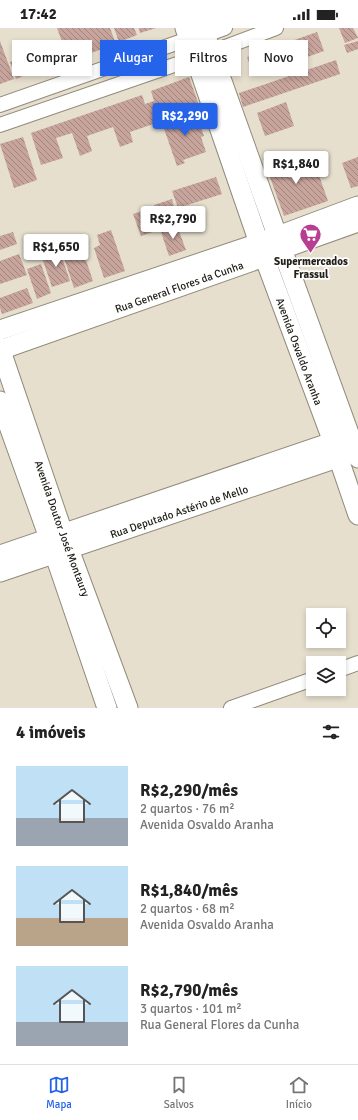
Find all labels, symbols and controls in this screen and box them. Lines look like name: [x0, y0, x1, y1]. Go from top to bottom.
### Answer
text: 17:42: [20, 5, 57, 23]
chip: Comprar: [12, 40, 92, 76]
chip: Alugar: [100, 40, 167, 76]
chip: Filtros: [175, 40, 241, 76]
chip: Novo: [249, 40, 308, 76]
pin: R$2,290: [148, 103, 222, 137]
text: R$2,290: [162, 108, 208, 124]
pin: R$1,840: [259, 151, 333, 185]
text: R$1,840: [273, 156, 319, 172]
pin: R$2,790: [136, 206, 210, 240]
text: R$2,790: [150, 211, 196, 227]
supermarket icon: Supermercados Frassul: [298, 222, 324, 255]
pin: R$1,650: [19, 234, 93, 268]
text: R$1,650: [33, 239, 79, 255]
place label: Supermercados Frassul: [274, 255, 348, 281]
street label: Rua General Flores da Cunha: [113, 258, 245, 315]
street label: Avenida Osvaldo Aranha: [273, 296, 325, 407]
street label: Avenida Doutor José Montaury: [32, 459, 93, 599]
street label: Rua Deputado Astério de Mello: [108, 482, 250, 541]
map controls: [306, 608, 346, 696]
button: locate: [306, 608, 346, 648]
button: layers: [306, 656, 346, 696]
icon: filters: [320, 721, 342, 743]
text: 4 imóveis: [16, 722, 86, 743]
text: R$2,290/mês: [140, 780, 238, 801]
icon: home: [48, 782, 96, 830]
text: 2 quartos · 76 m²: [140, 801, 235, 817]
text: Avenida Osvaldo Aranha: [140, 817, 274, 833]
text: R$1,840/mês: [140, 880, 238, 901]
icon: home: [48, 882, 96, 930]
text: 2 quartos · 68 m²: [140, 901, 235, 917]
text: Avenida Osvaldo Aranha: [140, 917, 274, 933]
text: R$2,790/mês: [140, 980, 238, 1001]
icon: home: [48, 982, 96, 1030]
text: 3 quartos · 101 m²: [140, 1001, 242, 1017]
text: Rua General Flores da Cunha: [140, 1017, 299, 1033]
tab: Mapa: [46, 1074, 72, 1111]
tab: Salvos: [164, 1074, 194, 1111]
tab: Início: [286, 1074, 312, 1111]

